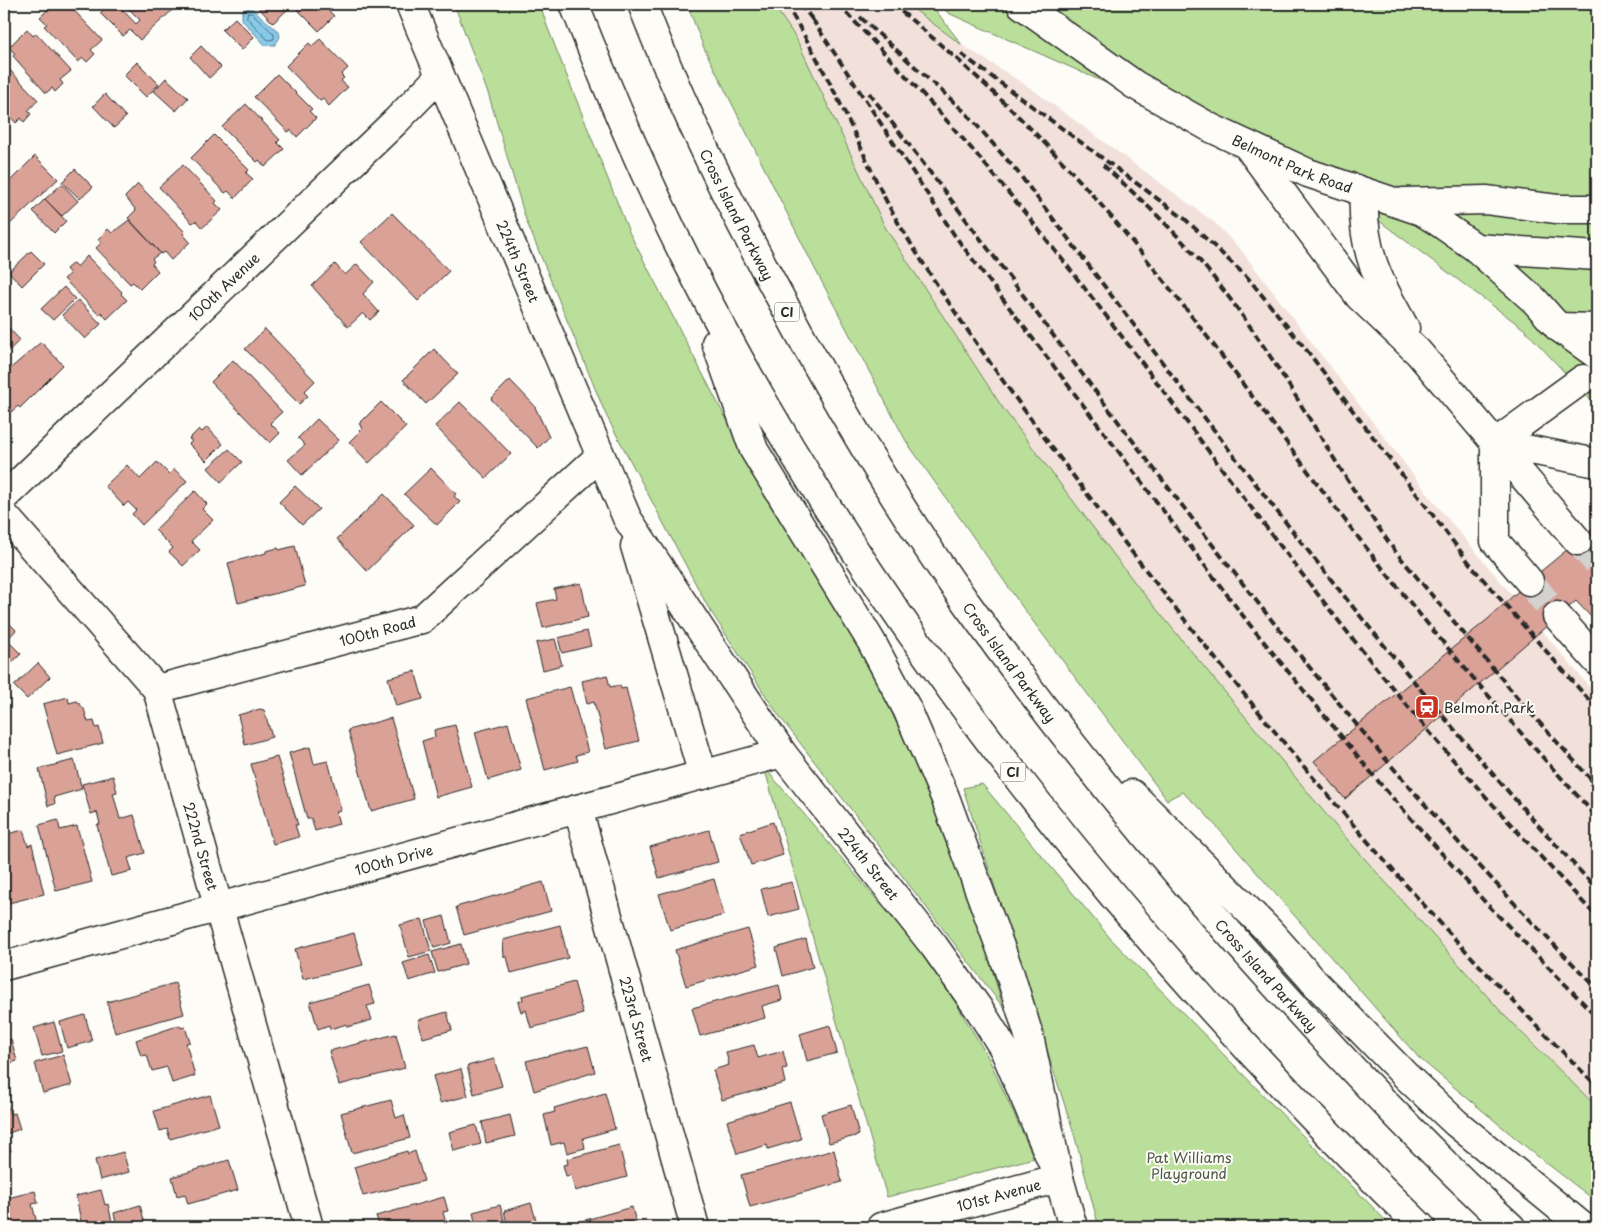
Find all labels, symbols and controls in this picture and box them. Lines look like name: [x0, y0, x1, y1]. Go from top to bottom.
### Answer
street label: Belmont Park Road: [1229, 129, 1355, 198]
street label: Cross Island Parkway: [695, 145, 779, 284]
street label: 224th Street: [492, 217, 545, 306]
street label: 100th Avenue: [183, 247, 264, 326]
road number: CI: [774, 302, 800, 322]
street label: Cross Island Parkway: [958, 598, 1061, 726]
street label: 100th Road: [337, 611, 418, 651]
station icon: Belmont Park: [1414, 694, 1440, 720]
place label: Belmont Park: [1444, 697, 1535, 718]
road number: CI: [1000, 762, 1026, 782]
street label: 222nd Street: [179, 799, 224, 893]
street label: 224th Street: [834, 822, 905, 905]
street label: 100th Drive: [352, 839, 435, 880]
street label: Cross Island Parkway: [1211, 914, 1323, 1036]
street label: 223rd Street: [615, 974, 659, 1064]
park label: Pat Williams Playground: [1146, 1147, 1232, 1184]
street label: 101st Avenue: [954, 1173, 1043, 1216]

